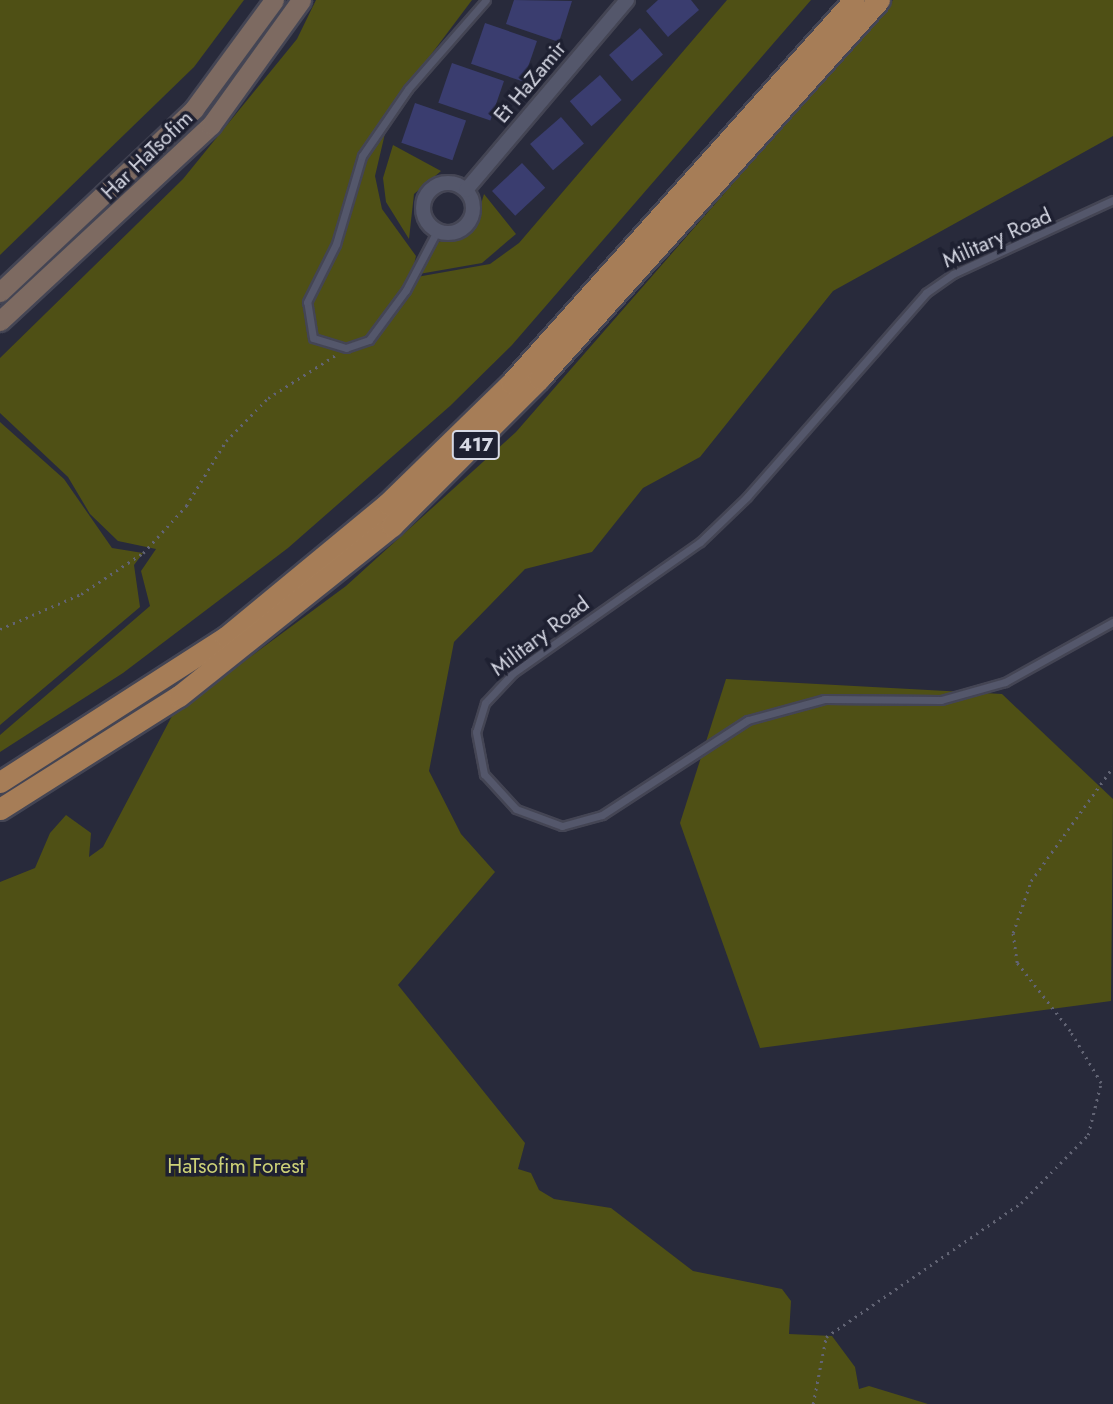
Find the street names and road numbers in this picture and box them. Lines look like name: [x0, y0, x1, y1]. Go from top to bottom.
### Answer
street label: Et HaZamir: [489, 36, 571, 128]
street label: Har HaTsofim: [96, 105, 198, 205]
street label: Military Road: [939, 203, 1055, 273]
road number: 417: [452, 430, 500, 460]
street label: Military Road: [486, 591, 594, 681]

